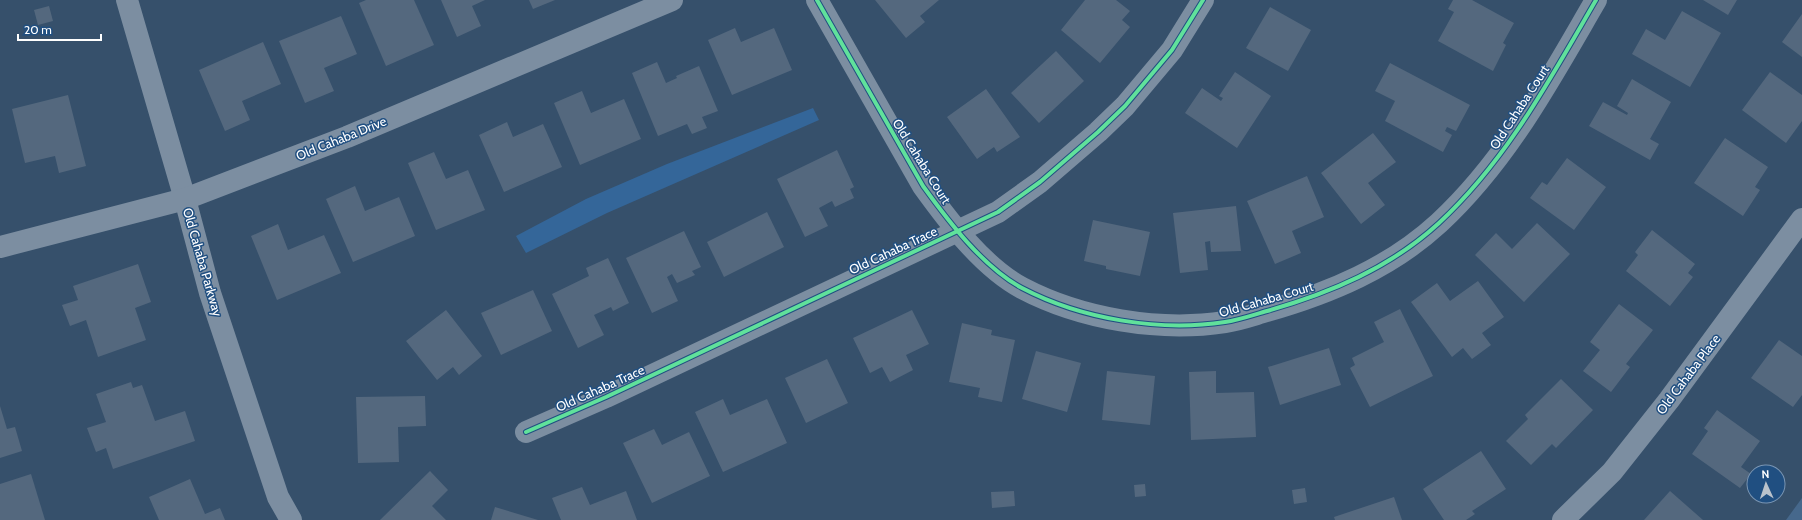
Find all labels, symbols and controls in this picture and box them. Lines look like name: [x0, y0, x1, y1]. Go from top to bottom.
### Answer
scale bar: [18, 16, 101, 42]
text: 20 m: [24, 22, 52, 37]
street label: Old Cahaba Court: [1486, 61, 1553, 152]
street label: Old Cahaba Drive: [293, 112, 389, 163]
street label: Old Cahaba Court: [889, 116, 955, 207]
street label: Old Cahaba Parkway: [180, 206, 226, 319]
street label: Old Cahaba Trace: [846, 222, 940, 277]
street label: Old Cahaba Court: [1217, 278, 1316, 320]
street label: Old Cahaba Place: [1653, 331, 1724, 417]
street label: Old Cahaba Trace: [553, 361, 647, 415]
north arrow: [1746, 464, 1786, 504]
text: N: [1761, 467, 1770, 481]

